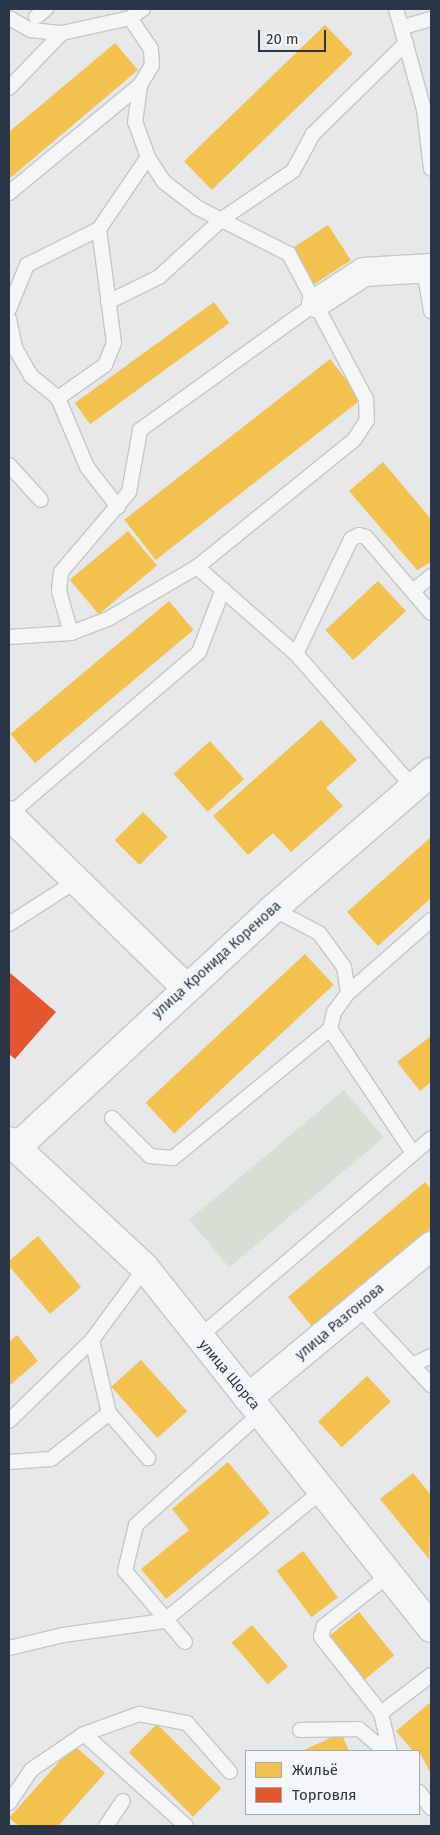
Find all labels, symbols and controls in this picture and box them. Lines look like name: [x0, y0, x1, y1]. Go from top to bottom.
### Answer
scale bar: [260, 20, 328, 52]
text: 20 m: [266, 30, 299, 48]
street label: улица Кронида Коренова: [149, 898, 285, 1022]
street label: улица Разгонова: [292, 1280, 388, 1364]
street label: улица Щорса: [195, 1337, 263, 1413]
legend: [245, 1750, 420, 1815]
text: Жильё: [292, 1761, 338, 1779]
text: Торговля: [292, 1786, 357, 1804]

